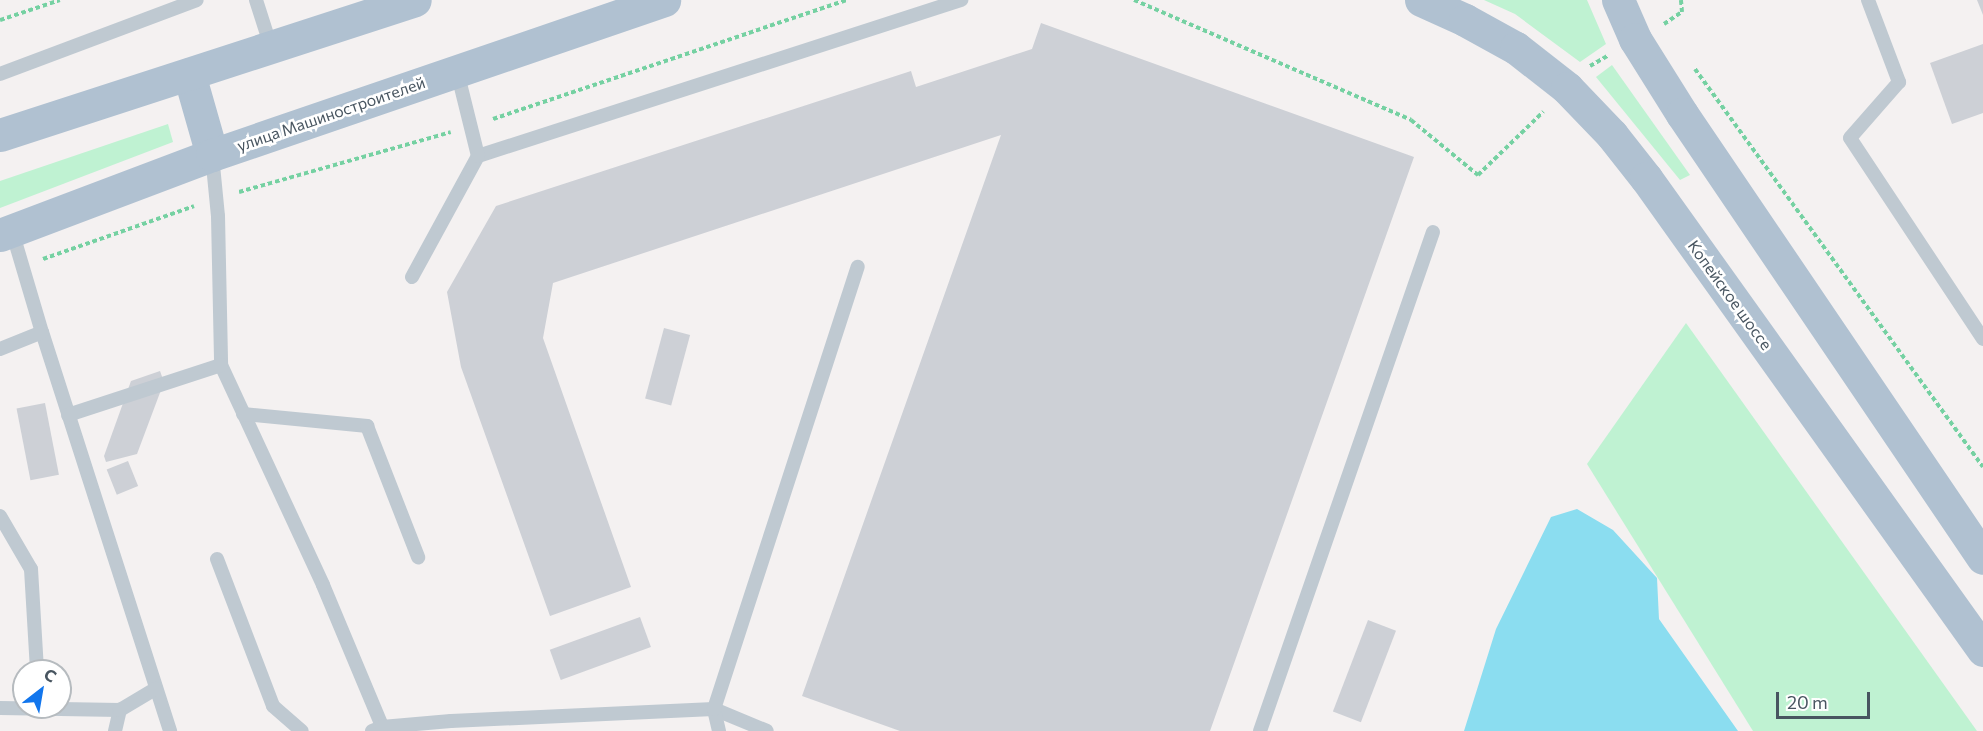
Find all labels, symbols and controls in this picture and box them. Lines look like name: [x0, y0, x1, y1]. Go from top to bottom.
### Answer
street label: улица Машиностроителей: [234, 73, 428, 155]
street label: Копейское шоссе: [1684, 236, 1776, 354]
north arrow: [12, 659, 72, 719]
text: С: [41, 664, 60, 686]
scale bar: [1779, 680, 1874, 718]
text: 20 m: [1787, 691, 1828, 713]

